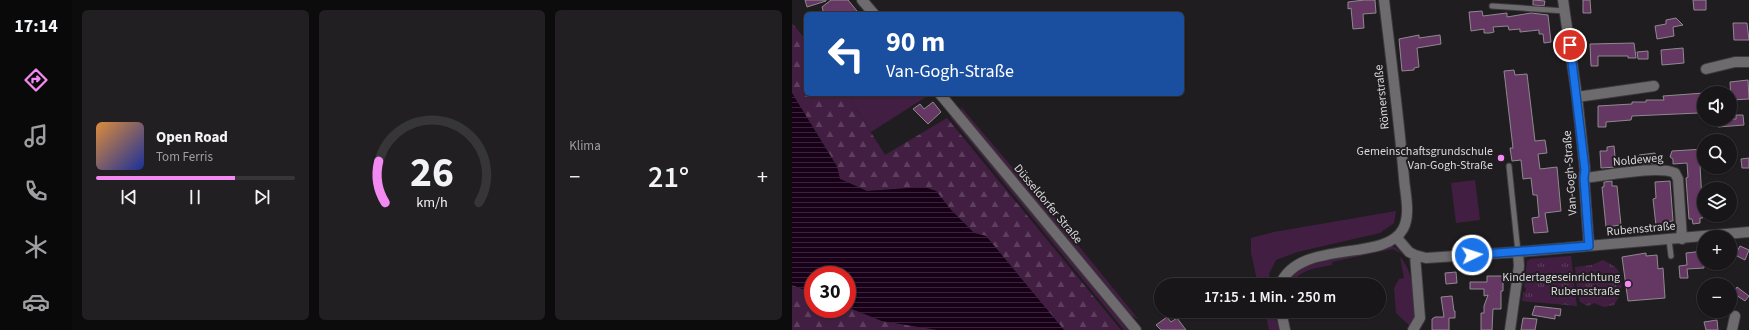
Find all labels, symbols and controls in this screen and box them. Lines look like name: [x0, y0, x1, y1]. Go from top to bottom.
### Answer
text: 17:14: [14, 14, 58, 39]
text: 90 m: [886, 22, 945, 62]
icon: left: [820, 28, 872, 80]
pin: [1553, 28, 1587, 62]
icon: arrive: [1559, 34, 1581, 56]
text: Van-Gogh-Straße: [886, 59, 1014, 84]
street label: Römerstraße: [1370, 64, 1394, 130]
icon: directions: [22, 66, 50, 94]
map controls: [1697, 86, 1737, 318]
button: sound: [1697, 86, 1737, 126]
icon: music: [22, 122, 50, 150]
text: Open Road: [156, 127, 228, 148]
street label: Van-Gogh-Straße: [1559, 130, 1581, 216]
button: search: [1697, 134, 1737, 174]
text: Klima: [569, 137, 601, 155]
text: 26: [410, 143, 454, 203]
place label: Gemeinschaftsgrundschule Van-Gogh-Straße: [1357, 143, 1493, 174]
text: Tom Ferris: [156, 148, 213, 166]
street label: Noldeweg: [1612, 149, 1664, 171]
marker: Gemeinschaftsgrundschule Van-Gogh-Straße: [1496, 153, 1506, 163]
text: 21°: [648, 156, 689, 199]
text: −: [569, 161, 580, 193]
text: +: [757, 161, 768, 193]
street label: Düsseldorfer Straße: [1010, 161, 1086, 247]
icon: phone: [22, 177, 50, 205]
button: layers: [1697, 182, 1737, 222]
icon: previous: [118, 186, 140, 208]
icon: pause: [184, 186, 206, 208]
icon: next: [251, 186, 273, 208]
text: km/h: [416, 192, 448, 213]
street label: Rubensstraße: [1606, 218, 1676, 240]
button: +: [1697, 230, 1737, 270]
icon: climate: [22, 233, 50, 261]
position arrow: [1451, 234, 1493, 276]
speed limit sign: 30: [804, 266, 856, 318]
place label: Kindertageseinrichtung Rubensstraße: [1502, 269, 1620, 300]
button: −: [1697, 278, 1737, 318]
marker: Kindertageseinrichtung Rubensstraße: [1623, 279, 1633, 289]
text: 17:15 · 1 Min. · 250 m: [1204, 287, 1336, 308]
icon: car: [22, 288, 50, 316]

